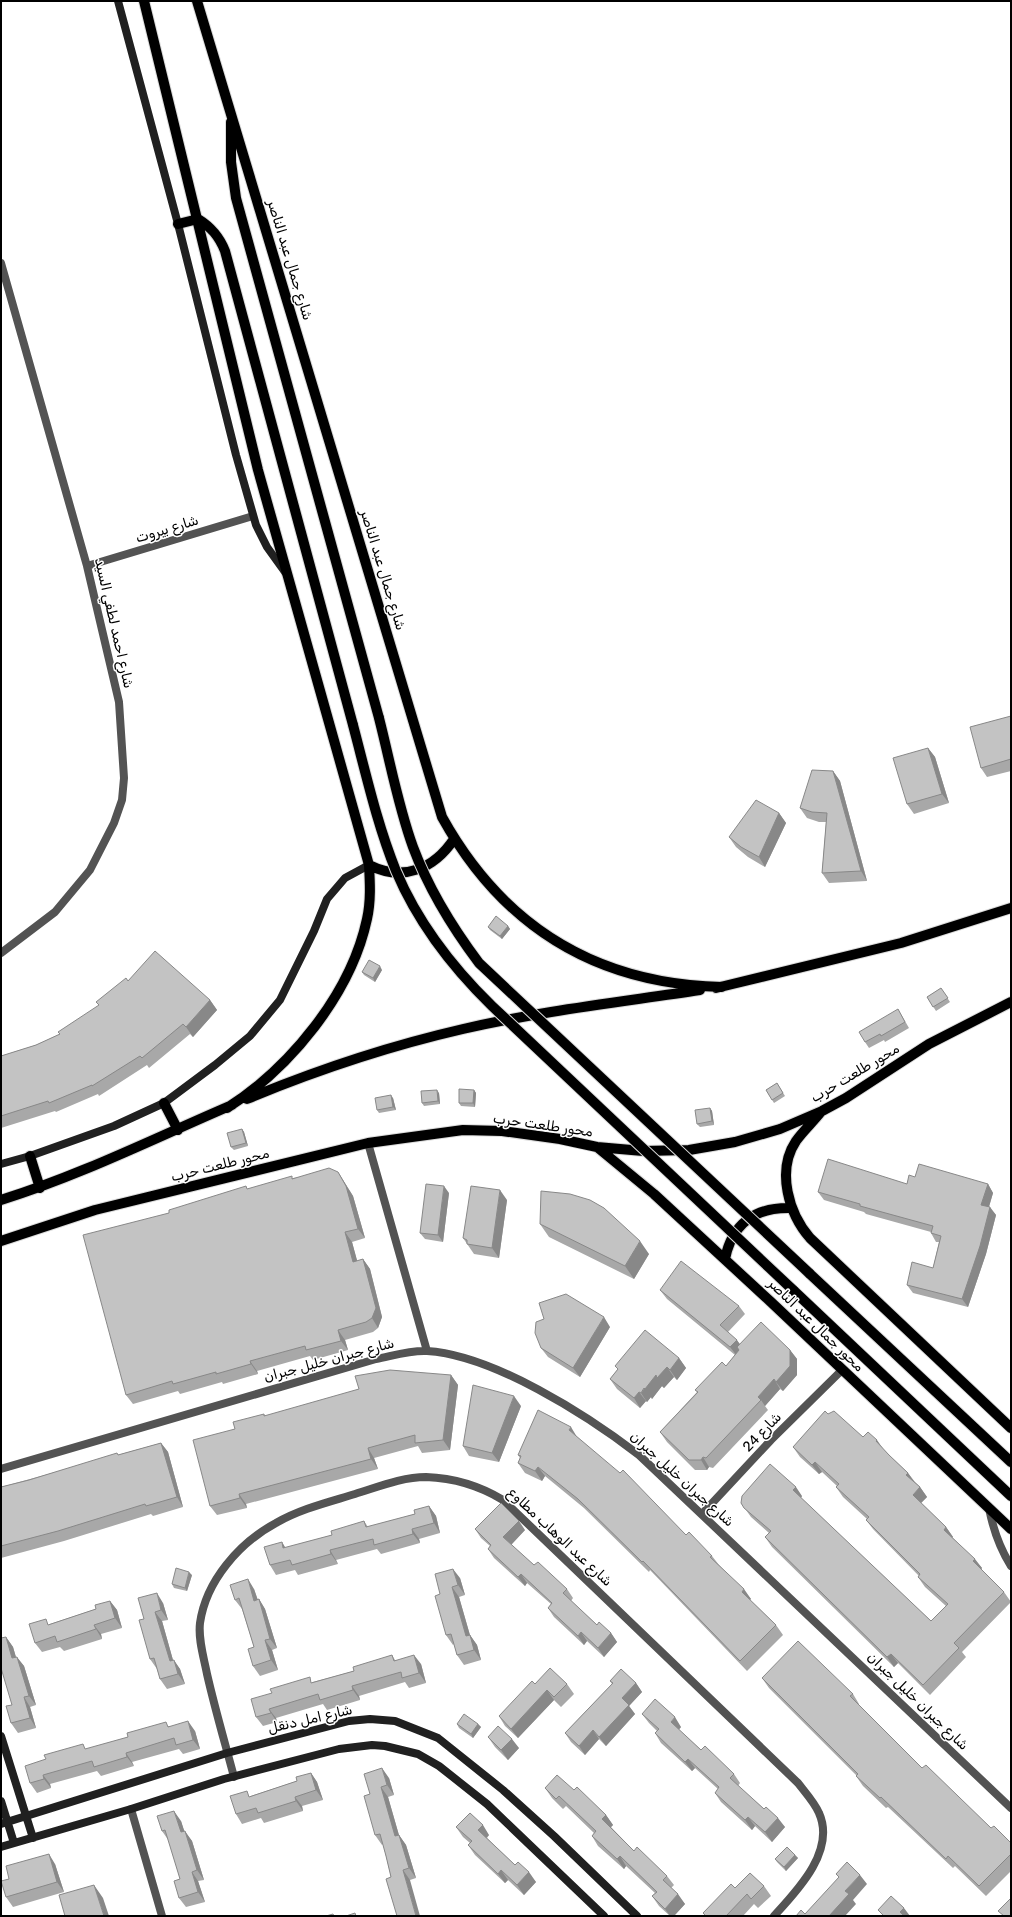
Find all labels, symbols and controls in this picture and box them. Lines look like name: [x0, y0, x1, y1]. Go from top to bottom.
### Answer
street label: شارع جمال عبد الناصر: [261, 197, 316, 323]
street label: شارع جمال عبد الناصر: [354, 507, 409, 633]
street label: شارع بيروت: [133, 511, 201, 549]
street label: شارع احمد لطفي السيد: [89, 556, 137, 690]
street label: محور طلعت حرب: [807, 1040, 903, 1106]
street label: محور طلعت حرب: [492, 1110, 594, 1140]
street label: محور طلعت حرب: [169, 1145, 271, 1185]
street label: محور جمال عبد الناصر: [764, 1274, 868, 1375]
street label: شارع جبران خليل جبران: [262, 1334, 397, 1388]
street label: شارع 24: [739, 1409, 786, 1457]
street label: شارع جبران خليل جبران: [625, 1428, 738, 1532]
street label: شارع عبد الوهاب مطاوع: [503, 1484, 616, 1591]
street label: شارع جبران خليل جبران: [862, 1648, 972, 1755]
street label: شارع امل دنقل: [266, 1701, 354, 1739]

